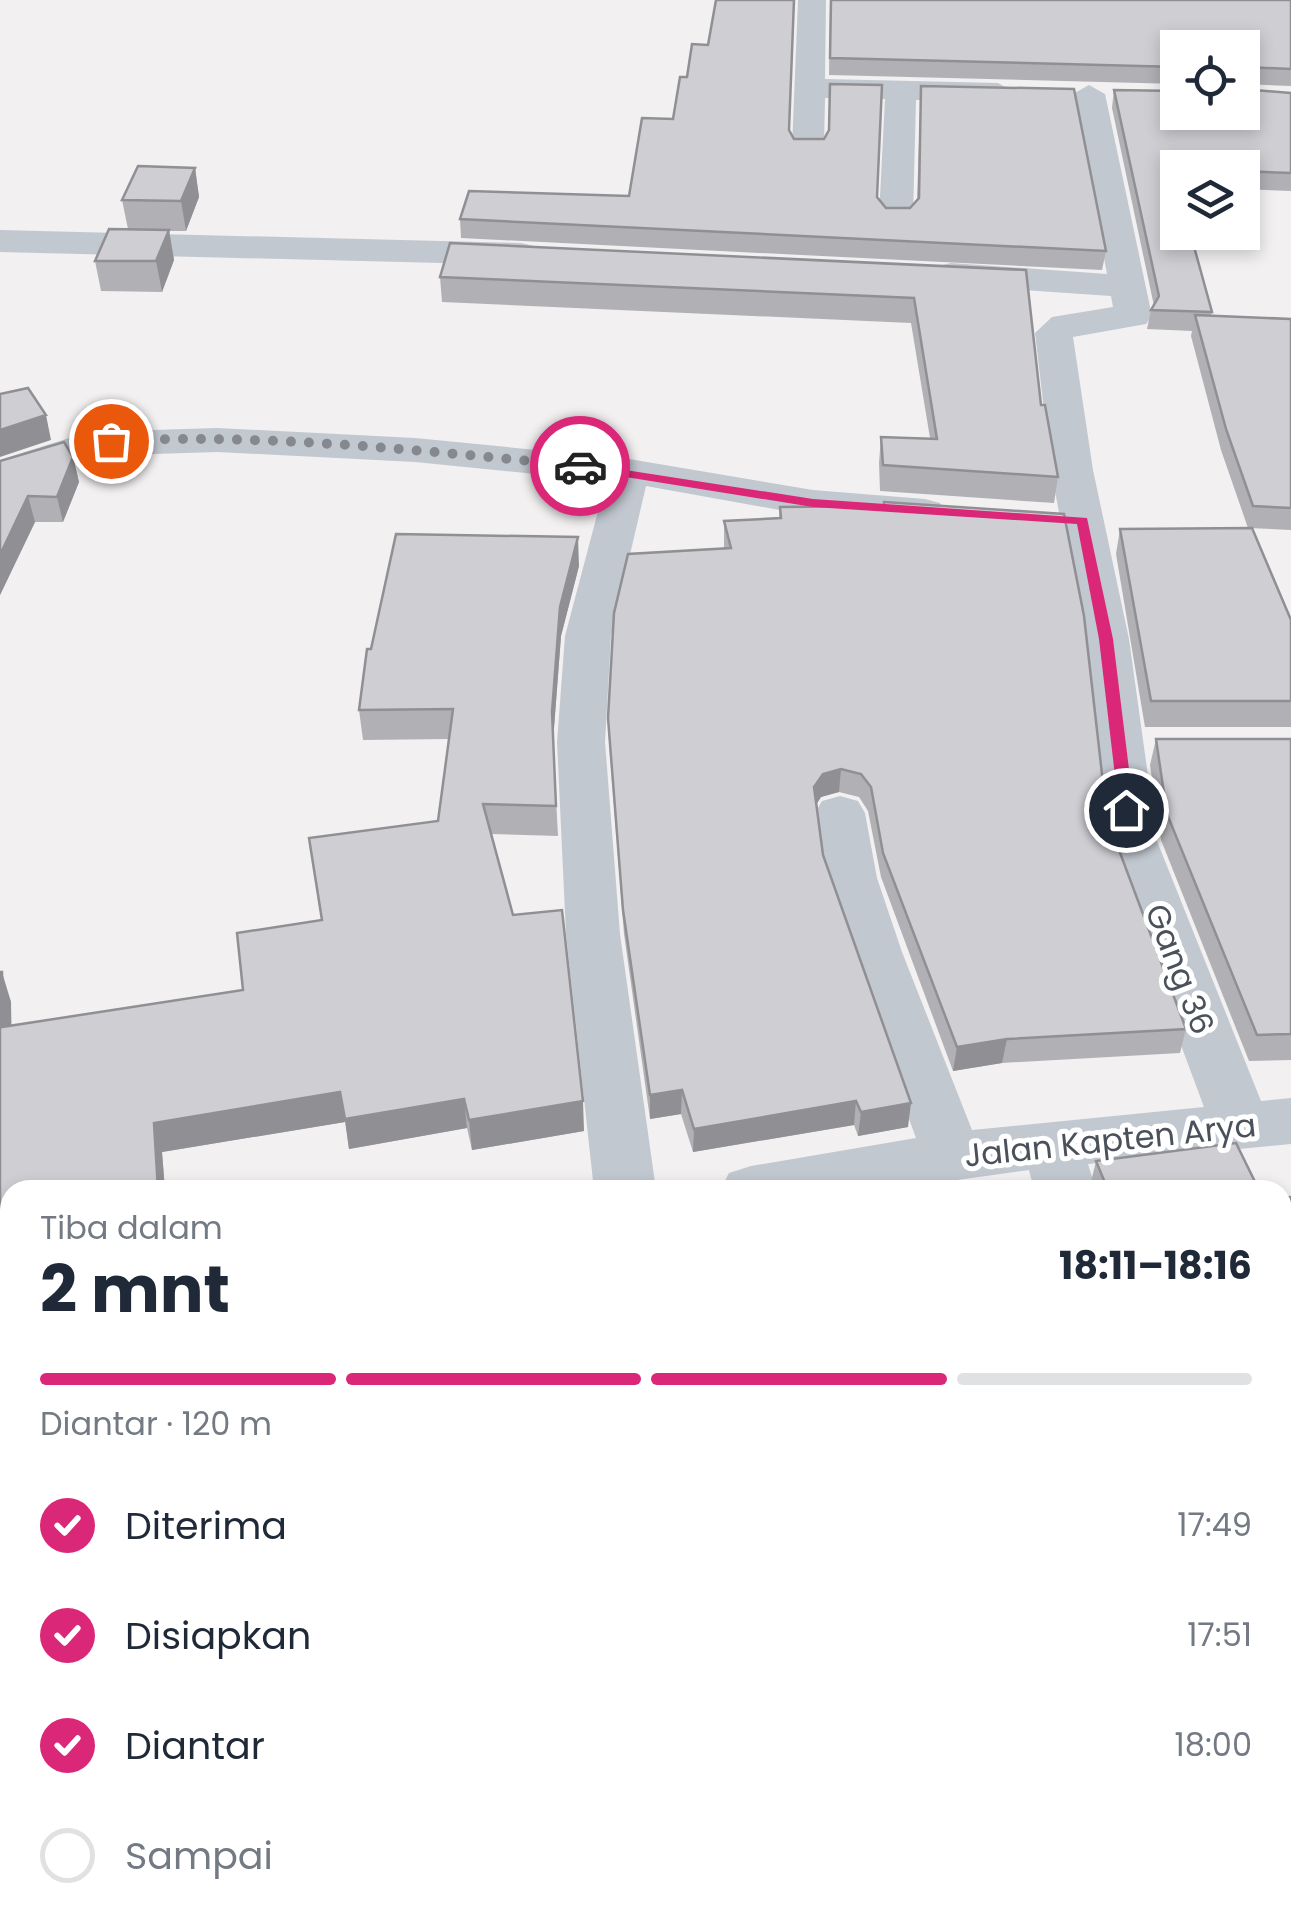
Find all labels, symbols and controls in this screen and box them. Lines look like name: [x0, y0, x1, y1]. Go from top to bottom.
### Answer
map controls: [1160, 30, 1260, 250]
button: locate: [1160, 30, 1260, 130]
button: layers: [1160, 150, 1260, 250]
pin: [69, 399, 154, 484]
icon: bag: [84, 414, 139, 469]
courier: [530, 416, 630, 516]
icon: car: [553, 439, 608, 494]
pin: [1084, 768, 1169, 853]
icon: home: [1099, 783, 1154, 838]
street label: Gang 36: [1135, 897, 1225, 1041]
street label: Jalan Kapten Arya: [962, 1102, 1258, 1178]
text: Tiba dalam: [40, 1205, 223, 1250]
text: 18:11–18:16: [1059, 1239, 1252, 1292]
text: 2 mnt: [40, 1244, 230, 1335]
text: Diantar · 120 m: [40, 1401, 272, 1446]
icon: check: [40, 1498, 95, 1553]
text: Diterima: [125, 1499, 287, 1552]
text: 17:49: [1177, 1502, 1252, 1547]
icon: check: [40, 1608, 95, 1663]
text: Disiapkan: [125, 1609, 311, 1662]
text: 17:51: [1187, 1612, 1252, 1657]
icon: check: [40, 1718, 95, 1773]
text: Diantar: [125, 1719, 265, 1772]
text: 18:00: [1175, 1722, 1252, 1767]
text: Sampai: [125, 1829, 273, 1882]

